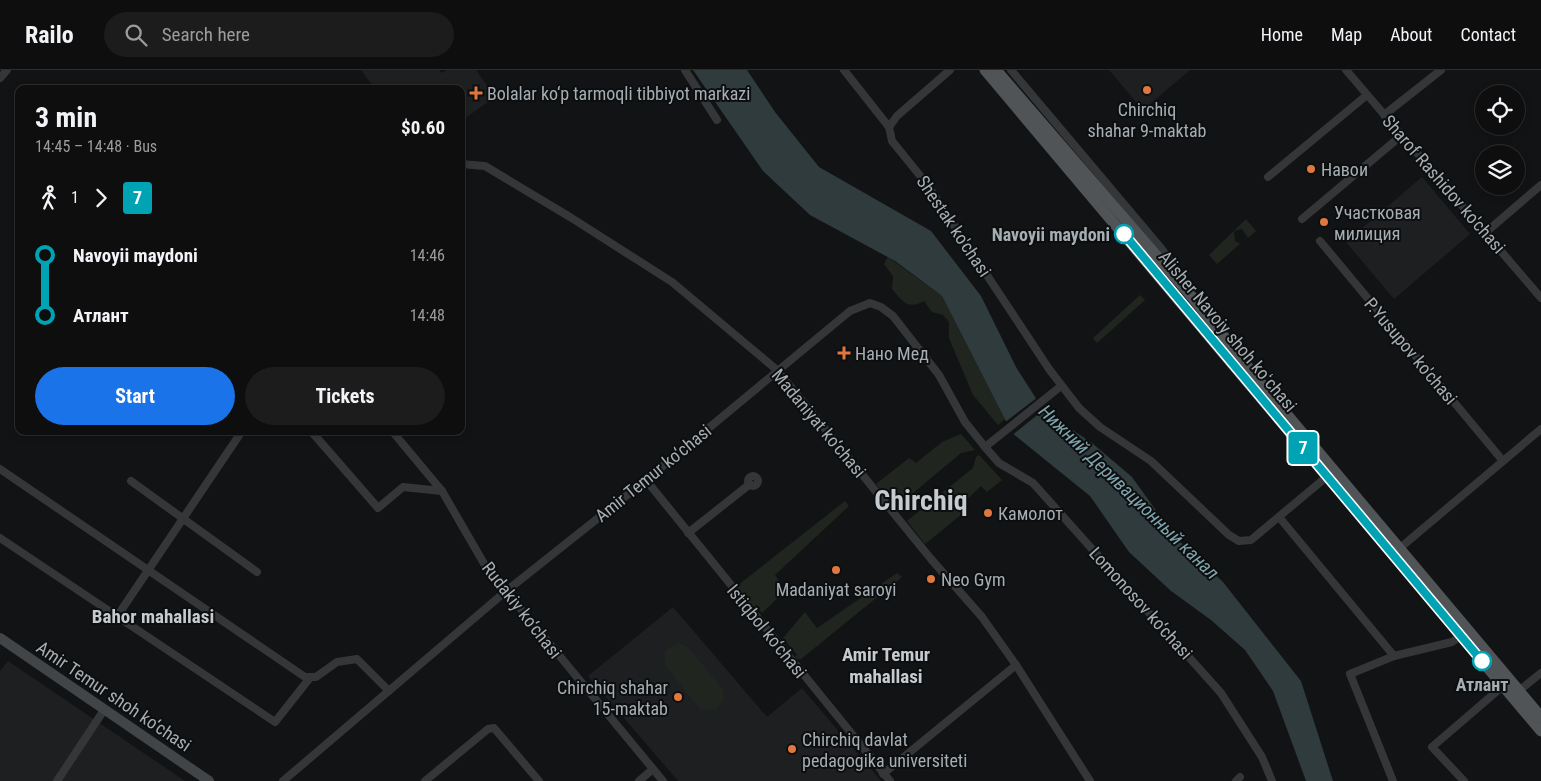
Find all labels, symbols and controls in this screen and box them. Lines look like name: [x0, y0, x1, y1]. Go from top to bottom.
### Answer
search box: [104, 12, 454, 57]
text: Railo: [25, 21, 74, 49]
icon: search: [122, 21, 150, 49]
text: Search here: [162, 23, 250, 46]
text: Home: [1261, 24, 1303, 45]
text: Map: [1331, 24, 1362, 45]
text: About: [1390, 24, 1432, 45]
text: Contact: [1460, 24, 1516, 45]
place label: Bolalar ko‘p tarmoqli tibbiyot markazi: [487, 83, 750, 104]
marker: Chirchiq shahar 9-maktab: [1141, 84, 1153, 96]
map controls: [1475, 85, 1525, 195]
button: locate: [1475, 85, 1525, 135]
marker: Bolalar ko‘p tarmoqli tibbiyot markazi: [469, 86, 483, 100]
place label: Chirchiq shahar 9-maktab: [1088, 99, 1207, 141]
text: 3 min: [35, 101, 97, 134]
street label: Sharof Rashidov ko'chasi: [1378, 111, 1510, 257]
text: $0.60: [401, 116, 445, 139]
text: 14:45 – 14:48 · Bus: [35, 137, 157, 156]
button: layers: [1475, 145, 1525, 195]
place label: Навои: [1321, 159, 1368, 180]
marker: Навои: [1305, 163, 1317, 175]
street label: Shestak ko'chasi: [912, 171, 996, 281]
icon: walk: [35, 184, 63, 212]
icon: forward: [87, 184, 115, 212]
text: 7: [133, 187, 142, 208]
text: 1: [71, 188, 79, 207]
place label: Участковая милиция: [1334, 202, 1421, 244]
marker: Участковая милиция: [1318, 216, 1330, 228]
place label: Navoyii maydoni: [992, 224, 1110, 245]
marker: Navoyii maydoni: [1114, 224, 1134, 244]
text: Navoyii maydoni: [73, 244, 198, 267]
text: 14:46: [410, 246, 445, 265]
street label: Alisher Navoiy shoh koʻchasi: [1155, 246, 1301, 416]
street label: P.Yusupov ko'chasi: [1360, 293, 1462, 409]
text: Атлант: [73, 304, 129, 327]
text: 14:48: [410, 306, 445, 325]
place label: Нано Мед: [855, 343, 929, 364]
marker: Нано Мед: [837, 346, 851, 360]
street label: Madaniyat ko‘chasi: [768, 365, 870, 481]
button: Start: [35, 367, 235, 425]
button: Tickets: [245, 367, 445, 425]
water label: Нижний Деривационный канал: [1034, 400, 1224, 584]
street label: Amir Temur ko‘chasi: [591, 420, 715, 526]
line badge: 7: [1287, 432, 1319, 464]
text: 7: [1298, 437, 1308, 458]
district label: Chirchiq: [874, 484, 968, 517]
place label: Камолот: [998, 503, 1063, 524]
marker: Камолот: [982, 507, 994, 519]
street label: Lomonosov ko‘chasi: [1085, 543, 1197, 663]
street label: Rudakiy ko‘chasi: [478, 558, 566, 662]
marker: Madaniyat saroyi: [830, 564, 842, 576]
place label: Neo Gym: [941, 569, 1005, 590]
marker: Neo Gym: [925, 573, 937, 585]
place label: Madaniyat saroyi: [776, 579, 896, 600]
street label: Istiqbol ko‘chasi: [723, 580, 811, 682]
district label: Bahor mahallasi: [92, 605, 214, 628]
street label: Amir Temur shoh ko‘chasi: [33, 636, 195, 756]
district label: Amir Temur mahallasi: [842, 643, 930, 688]
marker: Атлант: [1472, 651, 1492, 671]
place label: Атлант: [1456, 674, 1508, 695]
place label: Chirchiq shahar 15-maktab: [557, 677, 669, 719]
marker: Chirchiq shahar 15-maktab: [672, 691, 684, 703]
place label: Chirchiq davlat pedagogika universiteti: [802, 729, 967, 771]
marker: Chirchiq davlat pedagogika universiteti: [786, 743, 798, 755]

